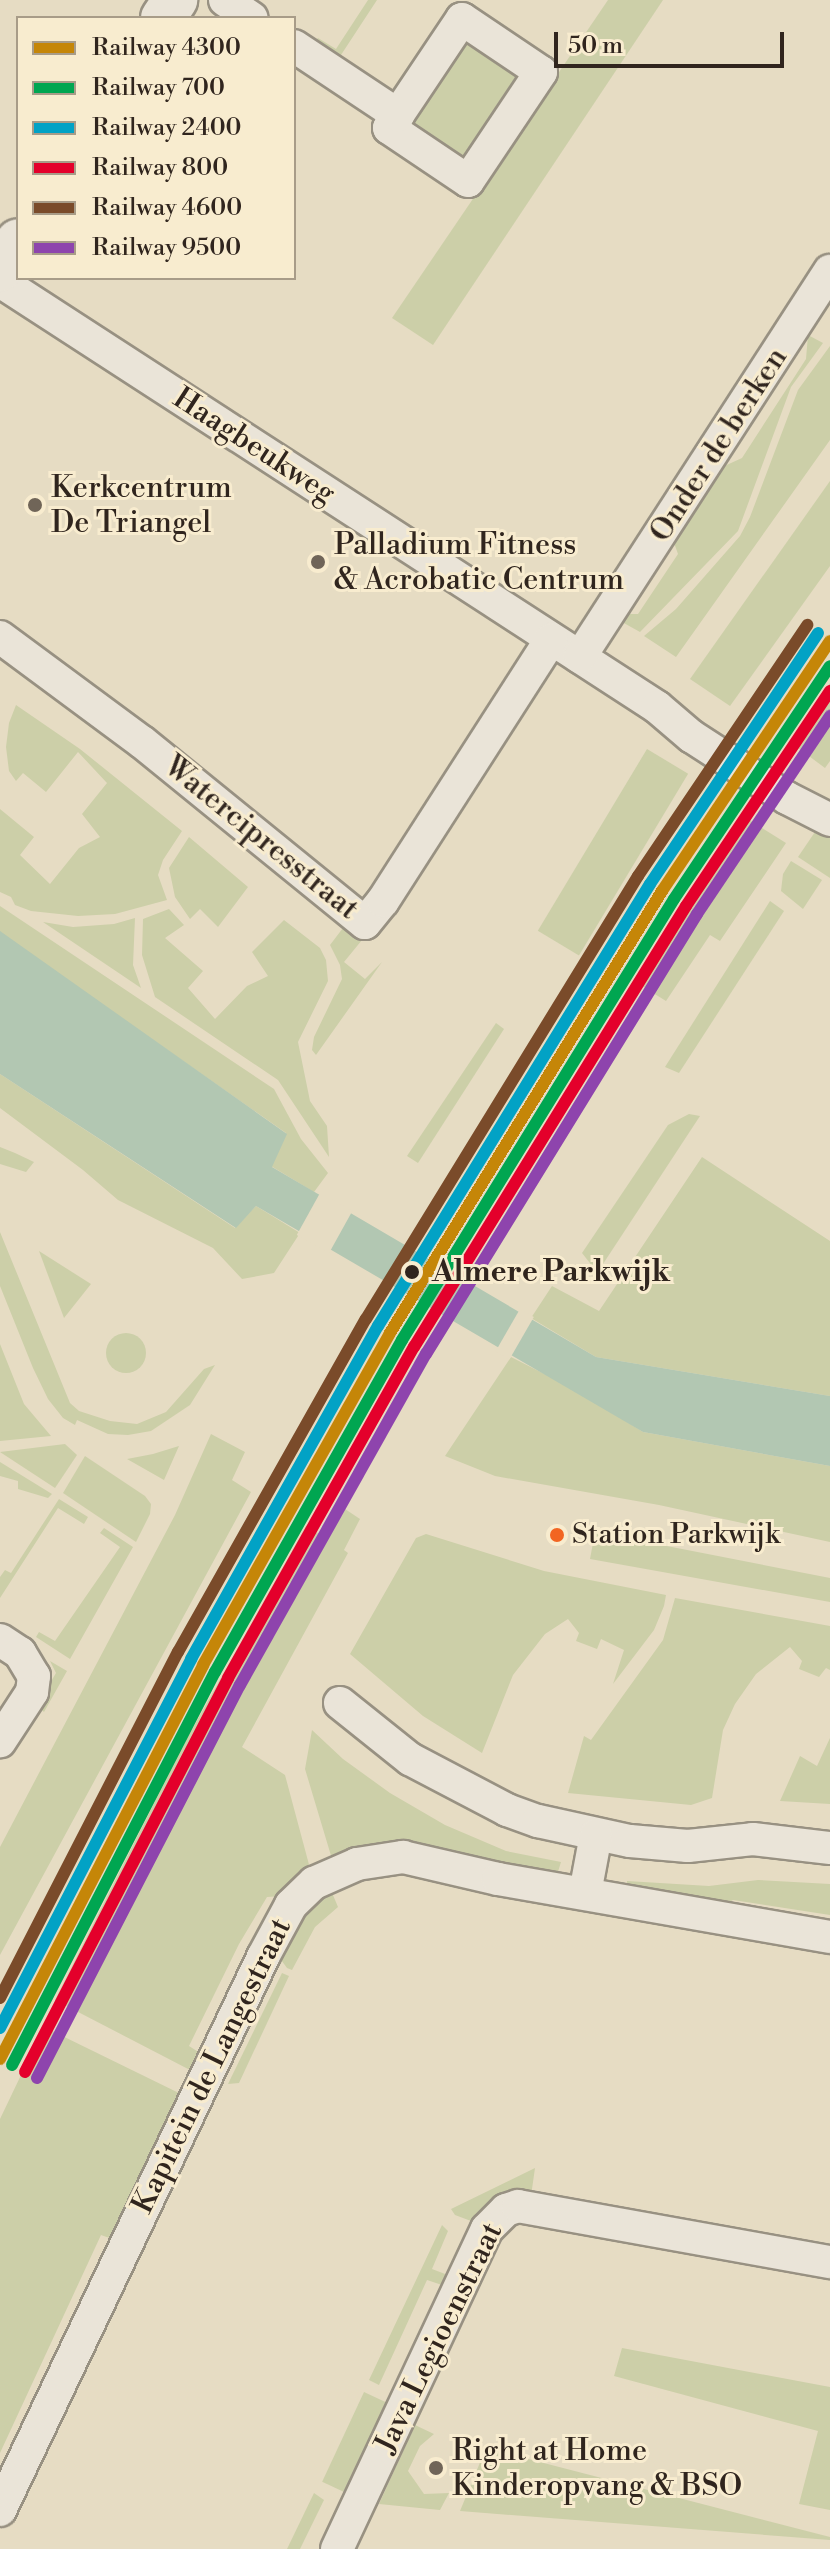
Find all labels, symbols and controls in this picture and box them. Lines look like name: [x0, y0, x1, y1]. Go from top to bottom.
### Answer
legend: [16, 16, 296, 280]
scale bar: [558, 16, 788, 66]
text: 50 m: [568, 31, 623, 61]
text: Railway 4300: [92, 33, 241, 63]
text: Railway 700: [92, 73, 225, 103]
text: Railway 2400: [92, 113, 242, 143]
text: Railway 800: [92, 153, 228, 183]
text: Railway 4600: [92, 193, 242, 223]
text: Railway 9500: [92, 233, 241, 263]
street label: Onder de berken: [643, 341, 795, 549]
street label: Haagbeukweg: [166, 380, 342, 512]
place label: Kerkcentrum De Triangel: [51, 470, 232, 540]
marker: Kerkcentrum De Triangel: [26, 496, 44, 514]
place label: Palladium Fitness & Acrobatic Centrum: [334, 527, 624, 598]
marker: Palladium Fitness & Acrobatic Centrum: [309, 553, 327, 571]
street label: Watercipresstraat: [156, 749, 366, 927]
place label: Almere Parkwijk: [432, 1254, 670, 1290]
marker: Almere Parkwijk: [399, 1259, 425, 1285]
place label: Station Parkwijk: [572, 1518, 780, 1552]
marker: Station Parkwijk: [549, 1527, 565, 1543]
street label: Kapitein de Langestraat: [125, 1912, 299, 2220]
street label: Java Legioenstraat: [368, 2217, 510, 2459]
place label: Right at Home Kinderopvang & BSO: [452, 2433, 742, 2504]
marker: Right at Home Kinderopvang & BSO: [427, 2459, 445, 2477]

